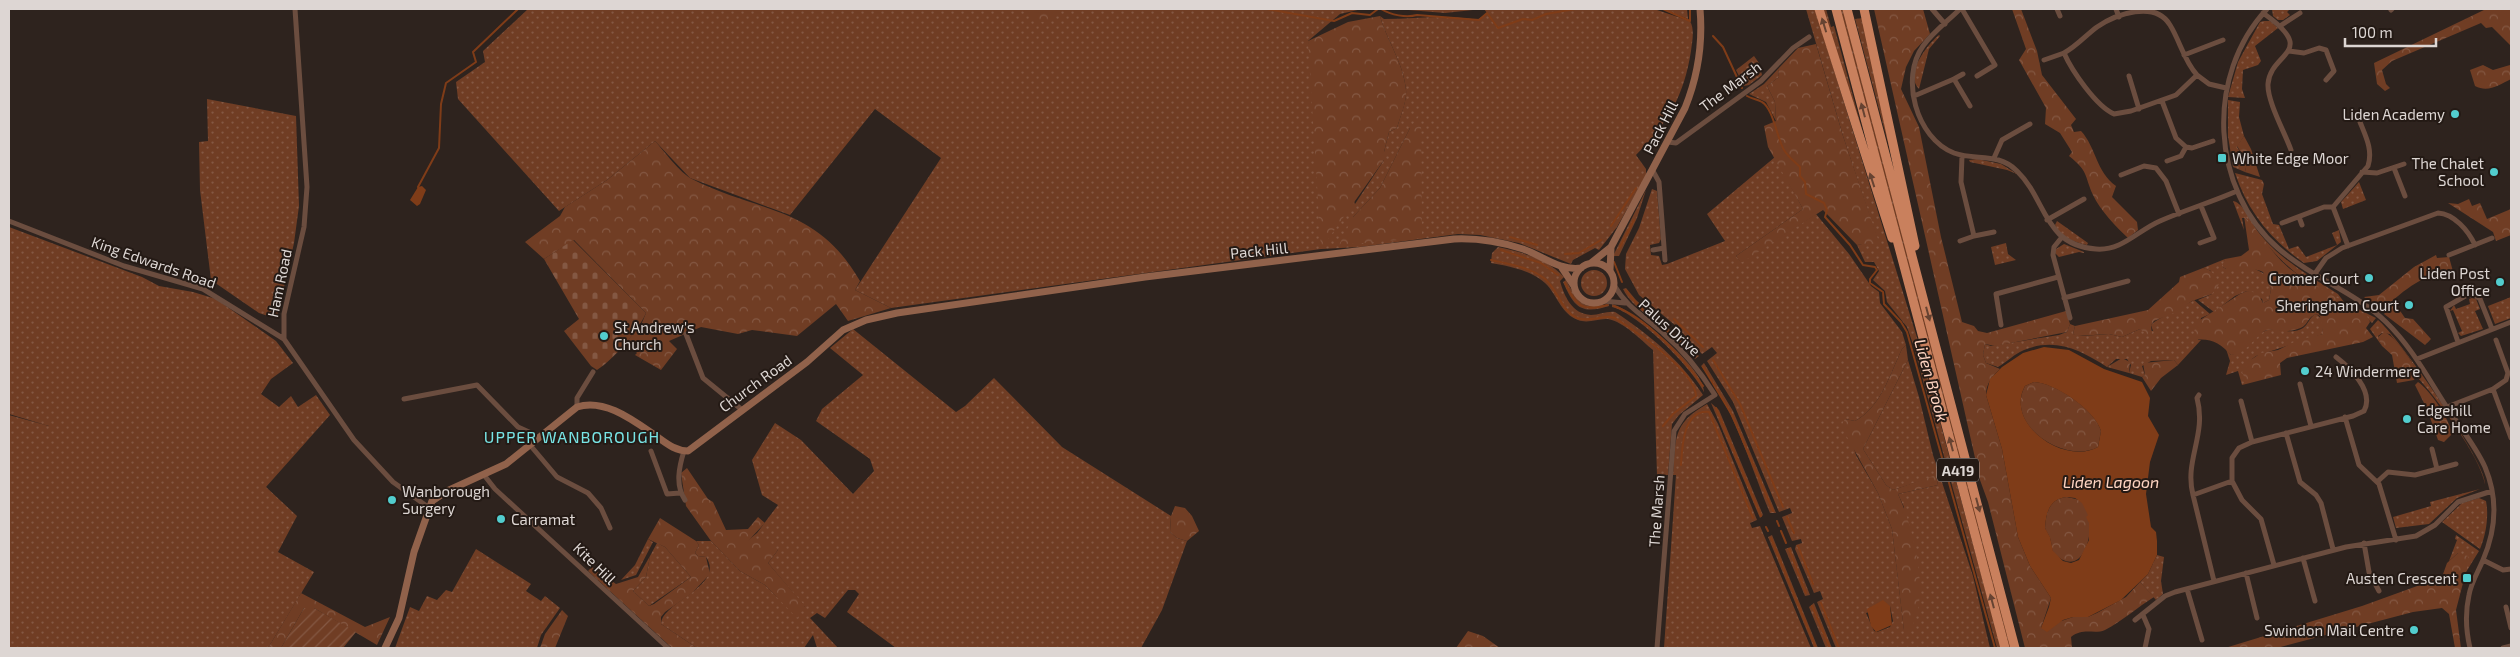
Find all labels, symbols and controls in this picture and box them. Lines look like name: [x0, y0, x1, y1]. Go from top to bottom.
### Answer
scale bar: [2345, 15, 2436, 47]
one-way arrow: [1819, 18, 1827, 33]
text: 100 m: [2352, 23, 2393, 41]
street label: The Marsh: [1696, 57, 1764, 115]
street label: Pack Hill: [1639, 97, 1681, 157]
one-way arrow: [1858, 102, 1866, 117]
place label: Liden Academy: [2343, 105, 2445, 123]
marker: Liden Academy: [2449, 108, 2461, 120]
place label: White Edge Moor: [2232, 149, 2349, 167]
marker: White Edge Moor: [2216, 152, 2228, 164]
place label: The Chalet School: [2411, 154, 2485, 189]
marker: The Chalet School: [2488, 166, 2500, 178]
one-way arrow: [1868, 173, 1875, 188]
street label: King Edwards Road: [89, 232, 219, 292]
street label: Pack Hill: [1229, 238, 1289, 262]
street label: Ham Road: [263, 247, 295, 319]
place label: Liden Post Office: [2419, 264, 2490, 299]
place label: Cromer Court: [2269, 269, 2359, 287]
marker: Cromer Court: [2363, 272, 2375, 284]
marker: Liden Post Office: [2494, 276, 2506, 288]
street label: Palus Drive: [1636, 295, 1704, 359]
place label: Sheringham Court: [2276, 296, 2399, 314]
marker: Sheringham Court: [2403, 299, 2415, 311]
one-way arrow: [1924, 306, 1932, 321]
place label: St Andrew's Church: [614, 318, 695, 353]
marker: St Andrew's Church: [598, 330, 610, 342]
water label: Liden Brook: [1911, 336, 1953, 424]
street label: Church Road: [715, 351, 795, 415]
place label: 24 Windermere: [2315, 362, 2420, 380]
marker: 24 Windermere: [2299, 365, 2311, 377]
place label: Edgehill Care Home: [2417, 401, 2491, 436]
marker: Edgehill Care Home: [2401, 413, 2413, 425]
district label: UPPER WANBOROUGH: [484, 427, 660, 446]
one-way arrow: [1947, 436, 1955, 451]
road number: A419: [1937, 458, 1979, 482]
water label: Liden Lagoon: [2063, 472, 2159, 491]
street label: The Marsh: [1644, 474, 1668, 548]
place label: Wanborough Surgery: [402, 482, 490, 517]
marker: Wanborough Surgery: [386, 494, 398, 506]
one-way arrow: [1974, 498, 1982, 513]
place label: Carramat: [511, 510, 575, 528]
marker: Carramat: [495, 513, 507, 525]
street label: Kite Hill: [570, 538, 620, 588]
place label: Austen Crescent: [2346, 569, 2457, 587]
marker: Austen Crescent: [2461, 572, 2473, 584]
one-way arrow: [1988, 594, 1996, 609]
place label: Swindon Mail Centre: [2264, 621, 2404, 639]
marker: Swindon Mail Centre: [2408, 624, 2420, 636]

